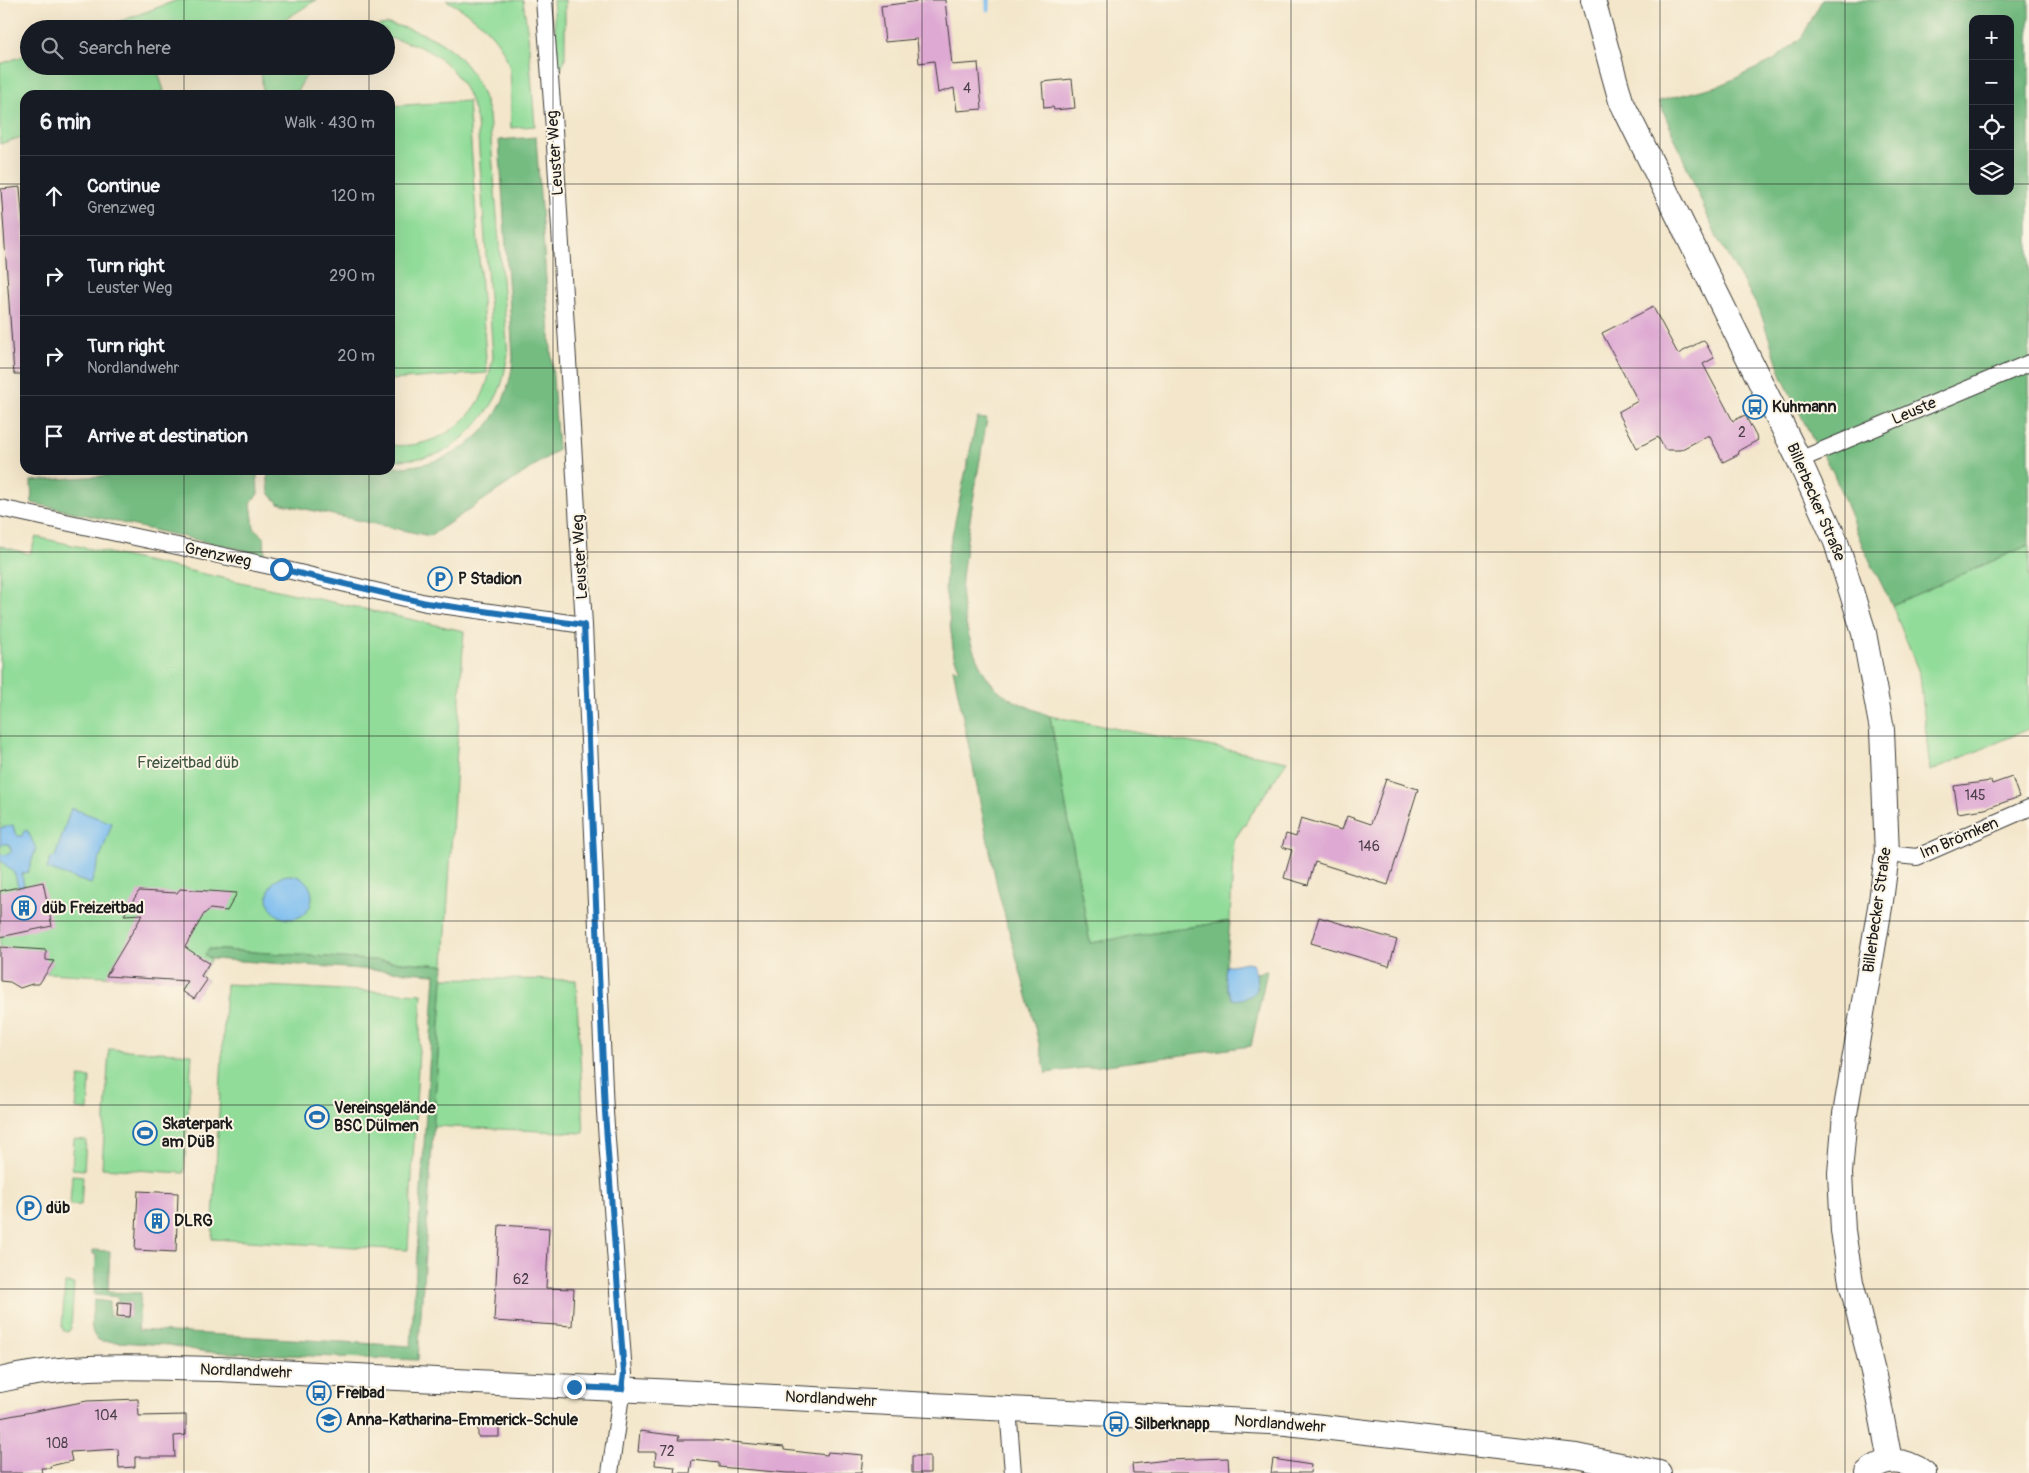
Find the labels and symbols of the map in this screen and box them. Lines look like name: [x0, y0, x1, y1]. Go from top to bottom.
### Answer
house number: 4: [963, 80, 971, 97]
street label: Leuster Weg: [542, 110, 568, 196]
street label: Leuste: [1889, 393, 1939, 429]
bus stop icon: Kuhmann: [1742, 394, 1768, 420]
place label: Kuhmann: [1772, 397, 1836, 417]
house number: 2: [1738, 424, 1746, 441]
street label: Billerbecker Straße: [1782, 440, 1850, 564]
street label: Leuster Weg: [568, 514, 592, 600]
street label: Grenzweg: [183, 538, 253, 572]
route start: [270, 558, 293, 581]
parking icon: P Stadion: [427, 566, 453, 592]
place label: P Stadion: [458, 569, 522, 589]
park label: Freizeitbad düb: [137, 753, 239, 773]
house number: 145: [1964, 787, 1986, 804]
street label: Im Brömken: [1917, 813, 2001, 863]
house number: 146: [1358, 838, 1380, 855]
street label: Billerbecker Straße: [1858, 846, 1896, 974]
building icon: düb Freizeitbad: [11, 895, 37, 921]
place label: düb Freizeitbad: [42, 898, 144, 918]
place label: Vereinsgelände BSC Dülmen: [334, 1098, 437, 1136]
sports icon: Vereinsgelände BSC Dülmen: [304, 1104, 330, 1130]
place label: Skaterpark am DüB: [162, 1114, 233, 1152]
sports icon: Skaterpark am DüB: [132, 1120, 158, 1146]
parking icon: düb: [16, 1195, 42, 1221]
place label: düb: [46, 1198, 70, 1218]
building icon: DLRG: [144, 1208, 170, 1234]
place label: DLRG: [174, 1211, 213, 1231]
house number: 62: [513, 1271, 529, 1288]
street label: Nordlandwehr: [200, 1359, 293, 1383]
route end: [563, 1376, 586, 1399]
bus stop icon: Freibad: [306, 1380, 332, 1406]
place label: Freibad: [336, 1383, 385, 1403]
street label: Nordlandwehr: [784, 1387, 878, 1411]
house number: 104: [94, 1407, 118, 1424]
school or university icon: Anna-Katharina-Emmerick-Schule: [316, 1407, 342, 1433]
place label: Anna-Katharina-Emmerick-Schule: [346, 1410, 579, 1430]
bus stop icon: Silberknapp: [1103, 1411, 1129, 1437]
street label: Nordlandwehr: [1233, 1411, 1327, 1437]
place label: Silberknapp: [1134, 1414, 1210, 1434]
house number: 108: [46, 1435, 68, 1452]
house number: 72: [659, 1443, 675, 1460]

